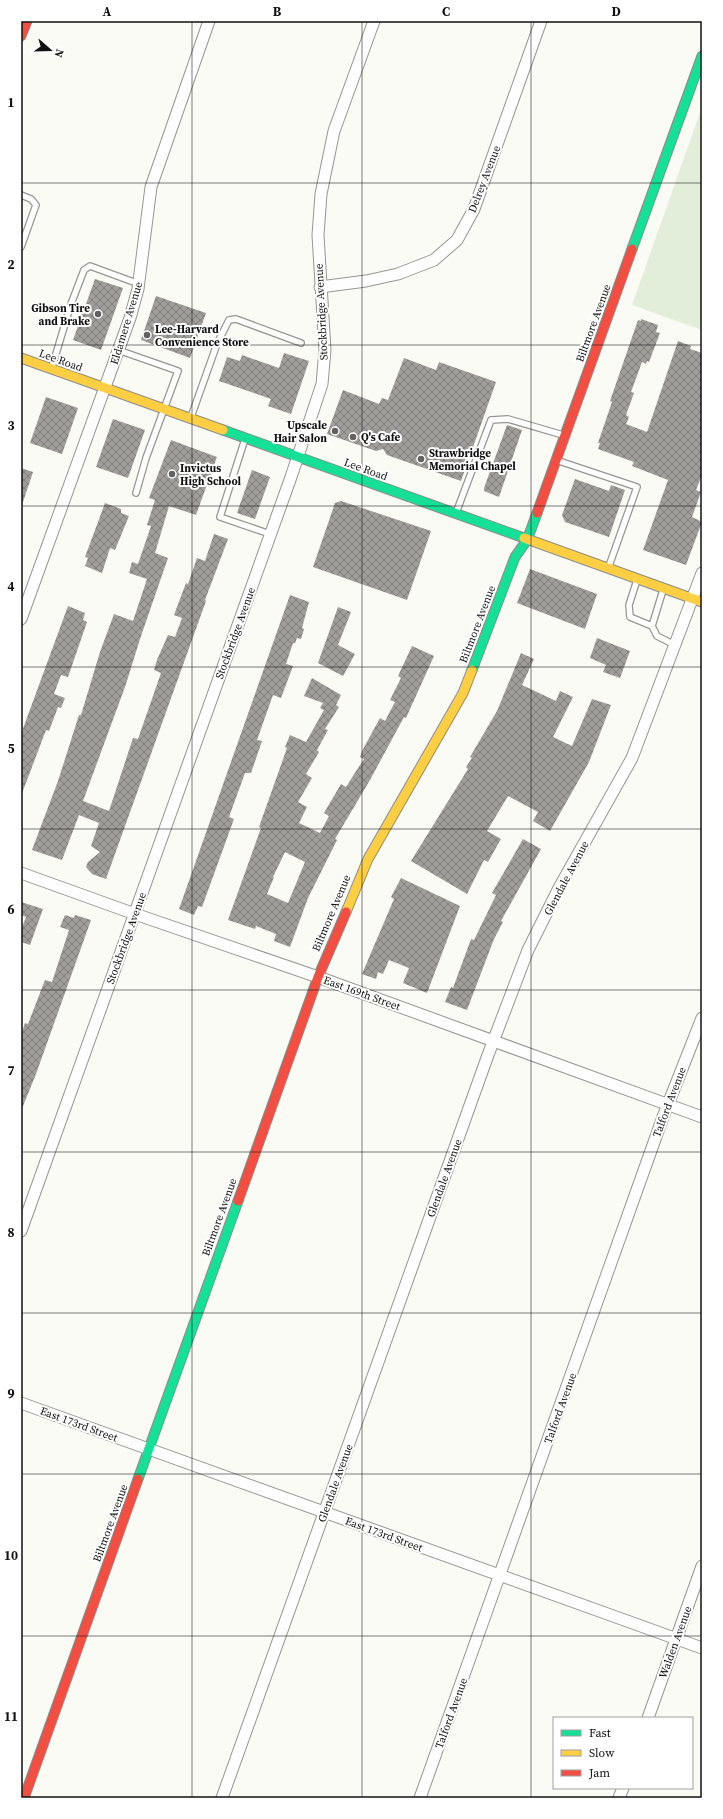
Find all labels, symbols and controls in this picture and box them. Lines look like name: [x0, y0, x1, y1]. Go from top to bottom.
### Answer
text: A: [103, 3, 112, 20]
text: B: [273, 3, 282, 20]
text: C: [442, 3, 450, 20]
text: D: [611, 3, 621, 20]
north arrow: [30, 30, 70, 70]
text: N: [51, 47, 67, 60]
text: 1: [7, 94, 15, 111]
street label: Delrey Avenue: [465, 143, 504, 215]
text: 2: [7, 256, 15, 273]
street label: Stockbridge Avenue: [311, 263, 332, 361]
street label: Eldamere Avenue: [107, 279, 146, 366]
street label: Biltmore Avenue: [572, 282, 615, 364]
place label: Gibson Tire and Brake: [31, 301, 90, 329]
marker: Gibson Tire and Brake: [93, 309, 103, 319]
place label: Lee-Harvard Convenience Store: [155, 322, 249, 350]
marker: Lee-Harvard Convenience Store: [142, 330, 152, 340]
street label: Lee Road: [37, 346, 85, 376]
text: 3: [7, 417, 15, 434]
place label: Upscale Hair Salon: [274, 418, 327, 446]
marker: Upscale Hair Salon: [330, 426, 340, 436]
place label: Q's Cafe: [361, 430, 401, 445]
marker: Q's Cafe: [348, 432, 358, 442]
place label: Strawbridge Memorial Chapel: [429, 446, 516, 474]
marker: Strawbridge Memorial Chapel: [416, 454, 426, 464]
street label: Lee Road: [342, 455, 390, 485]
place label: Invictus High School: [180, 461, 242, 489]
marker: Invictus High School: [167, 469, 177, 479]
text: 4: [7, 578, 15, 595]
street label: Biltmore Avenue: [456, 583, 499, 665]
street label: Stockbridge Avenue: [212, 585, 259, 681]
text: 5: [7, 740, 15, 757]
street label: Glendale Avenue: [540, 838, 593, 918]
street label: Biltmore Avenue: [309, 872, 354, 954]
street label: Stockbridge Avenue: [103, 890, 150, 986]
text: 6: [7, 901, 15, 918]
street label: East 169th Street: [321, 973, 403, 1014]
text: 7: [7, 1062, 15, 1079]
street label: Talford Avenue: [649, 1064, 690, 1140]
street label: Glendale Avenue: [423, 1137, 466, 1219]
street label: Biltmore Avenue: [198, 1176, 241, 1258]
text: 8: [7, 1224, 15, 1241]
street label: Talford Avenue: [541, 1370, 580, 1446]
text: 9: [7, 1385, 15, 1402]
street label: East 173rd Street: [38, 1403, 120, 1446]
street label: Glendale Avenue: [314, 1442, 357, 1524]
street label: Biltmore Avenue: [89, 1482, 132, 1564]
street label: East 173rd Street: [343, 1513, 425, 1556]
text: 10: [4, 1547, 18, 1564]
street label: Walden Avenue: [655, 1604, 696, 1680]
street label: Talford Avenue: [432, 1675, 471, 1751]
text: 11: [4, 1708, 18, 1725]
legend: [553, 1717, 693, 1789]
text: Fast: [589, 1725, 611, 1741]
text: Slow: [589, 1745, 615, 1761]
text: Jam: [588, 1765, 610, 1781]

